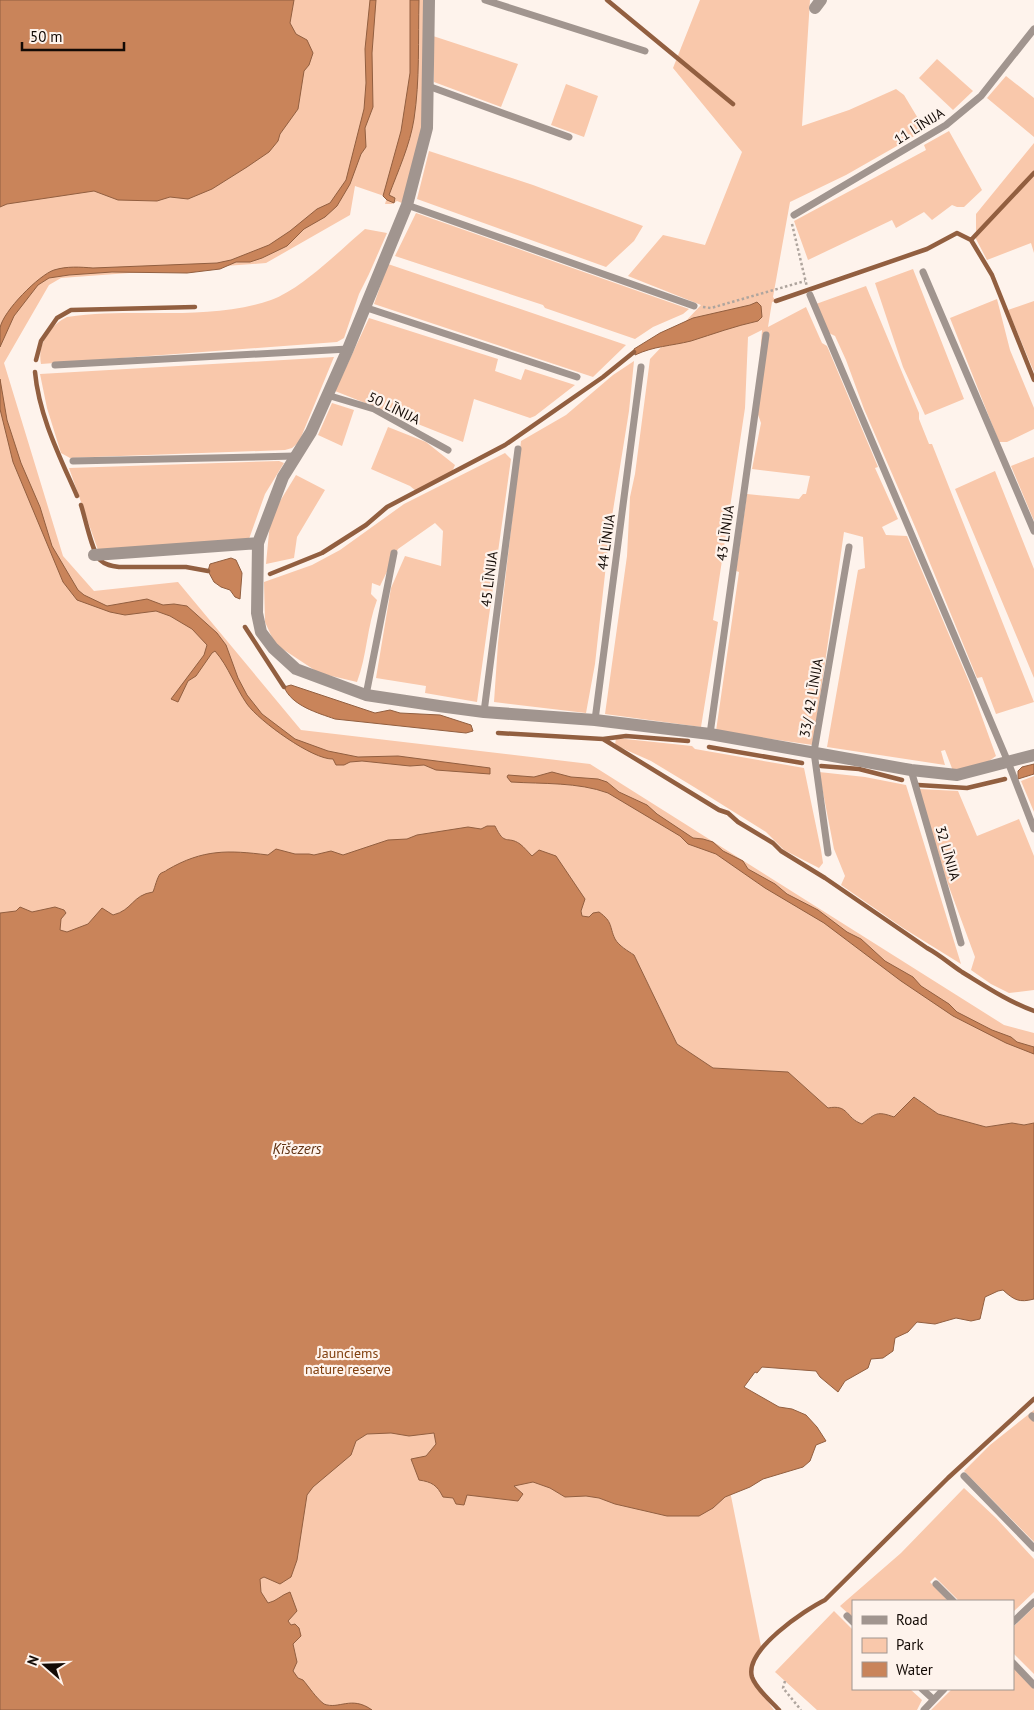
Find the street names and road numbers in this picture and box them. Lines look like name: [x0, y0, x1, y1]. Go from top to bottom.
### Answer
street label: 11 LĪNIJA: [890, 103, 948, 148]
street label: 50 LĪNIJA: [365, 388, 424, 429]
street label: 43 LĪNIJA: [712, 503, 738, 562]
street label: 44 LĪNIJA: [593, 512, 619, 571]
street label: 45 LĪNIJA: [477, 549, 501, 608]
street label: 33/ 42 LĪNIJA: [795, 656, 827, 739]
street label: 32 LĪNIJA: [932, 824, 965, 883]

